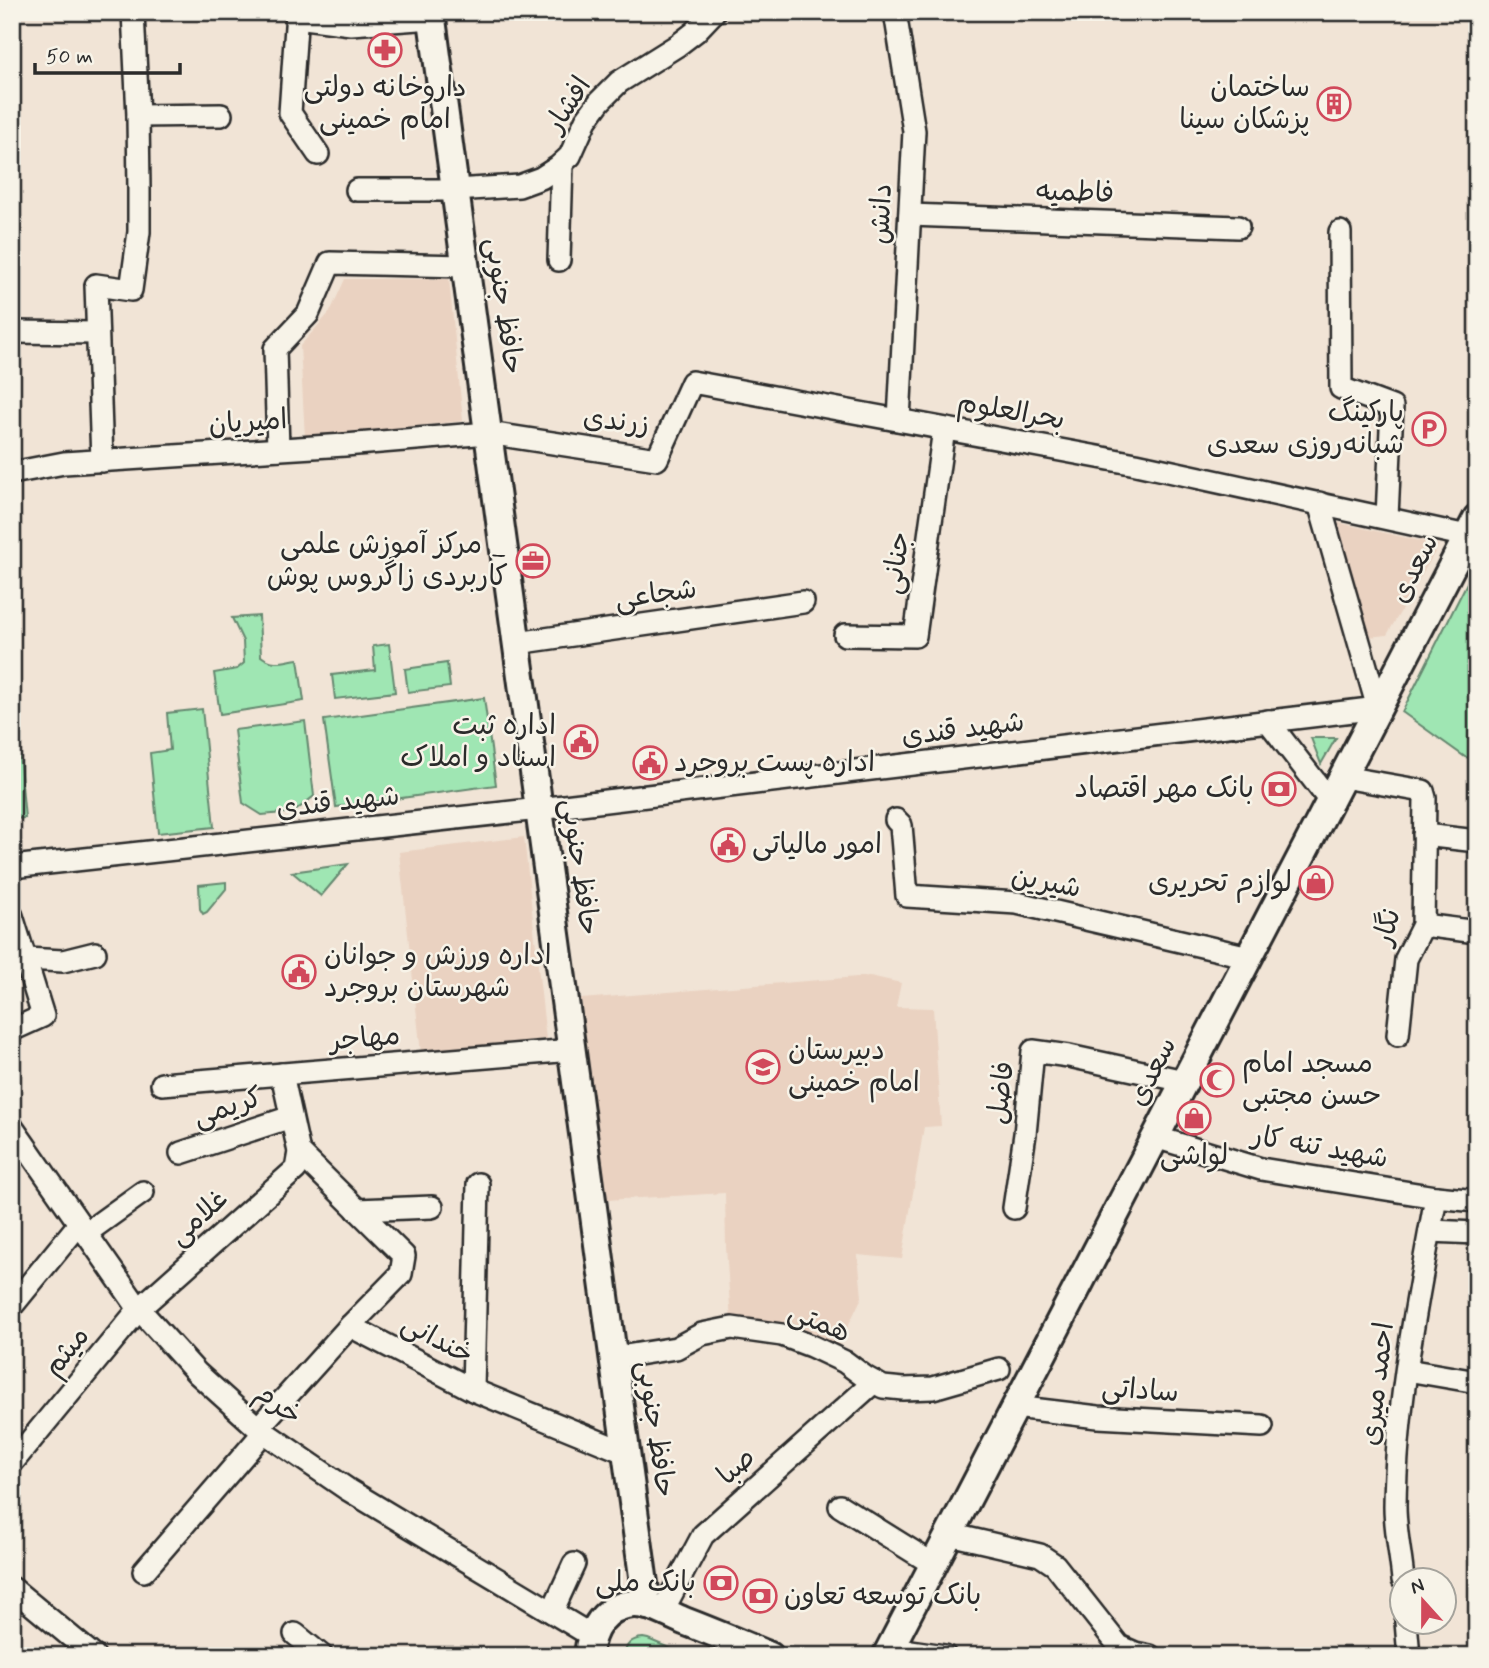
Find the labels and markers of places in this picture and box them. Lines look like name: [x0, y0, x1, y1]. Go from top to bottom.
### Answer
pharmacy icon: داروخانه دولتی امام خمینی: [366, 31, 404, 69]
place label: داروخانه دولتی امام خمینی: [303, 70, 467, 140]
place label: ساختمان پزشکان سینا: [1179, 70, 1310, 139]
building icon: ساختمان پزشکان سینا: [1315, 85, 1353, 123]
place label: پارکینگ شبانه‌روزی سعدی: [1207, 395, 1404, 464]
parking icon: پارکینگ شبانه‌روزی سعدی: [1410, 410, 1448, 448]
place label: مرکز آموزش علمی _ کاربردی زاگروس پوش: [267, 527, 508, 596]
office icon: مرکز آموزش علمی _ کاربردی زاگروس پوش: [514, 542, 552, 580]
place label: اداره ثبت اسناد و املاک: [400, 708, 556, 777]
public building icon: اداره ثبت اسناد و املاک: [562, 723, 600, 761]
public building icon: اداره پست بروجرد: [631, 744, 669, 782]
place label: اداره پست بروجرد: [674, 745, 875, 782]
bank icon: بانک مهر اقتصاد: [1260, 770, 1298, 808]
place label: بانک مهر اقتصاد: [1075, 771, 1254, 808]
public building icon: امور مالیاتی: [709, 826, 747, 864]
place label: امور مالیاتی: [752, 827, 882, 864]
shop icon: لوازم تحریری: [1297, 864, 1335, 902]
place label: لوازم تحریری: [1148, 865, 1292, 903]
place label: اداره ورزش و جوانان شهرستان بروجرد: [324, 938, 551, 1007]
public building icon: اداره ورزش و جوانان شهرستان بروجرد: [280, 953, 318, 991]
place label: دبیرستان امام خمینی: [788, 1033, 920, 1103]
place label: مسجد امام حسن مجتبی: [1242, 1046, 1381, 1115]
school or university icon: دبیرستان امام خمینی: [744, 1048, 782, 1086]
mosque icon: مسجد امام حسن مجتبی: [1198, 1061, 1236, 1099]
shop icon: لواشی: [1175, 1099, 1213, 1137]
place label: لواشی: [1160, 1138, 1228, 1175]
bank icon: بانک ملی: [702, 1564, 740, 1602]
place label: بانک ملی: [595, 1565, 696, 1602]
bank icon: بانک توسعه تعاون: [741, 1577, 779, 1615]
place label: بانک توسعه تعاون: [784, 1578, 982, 1615]

